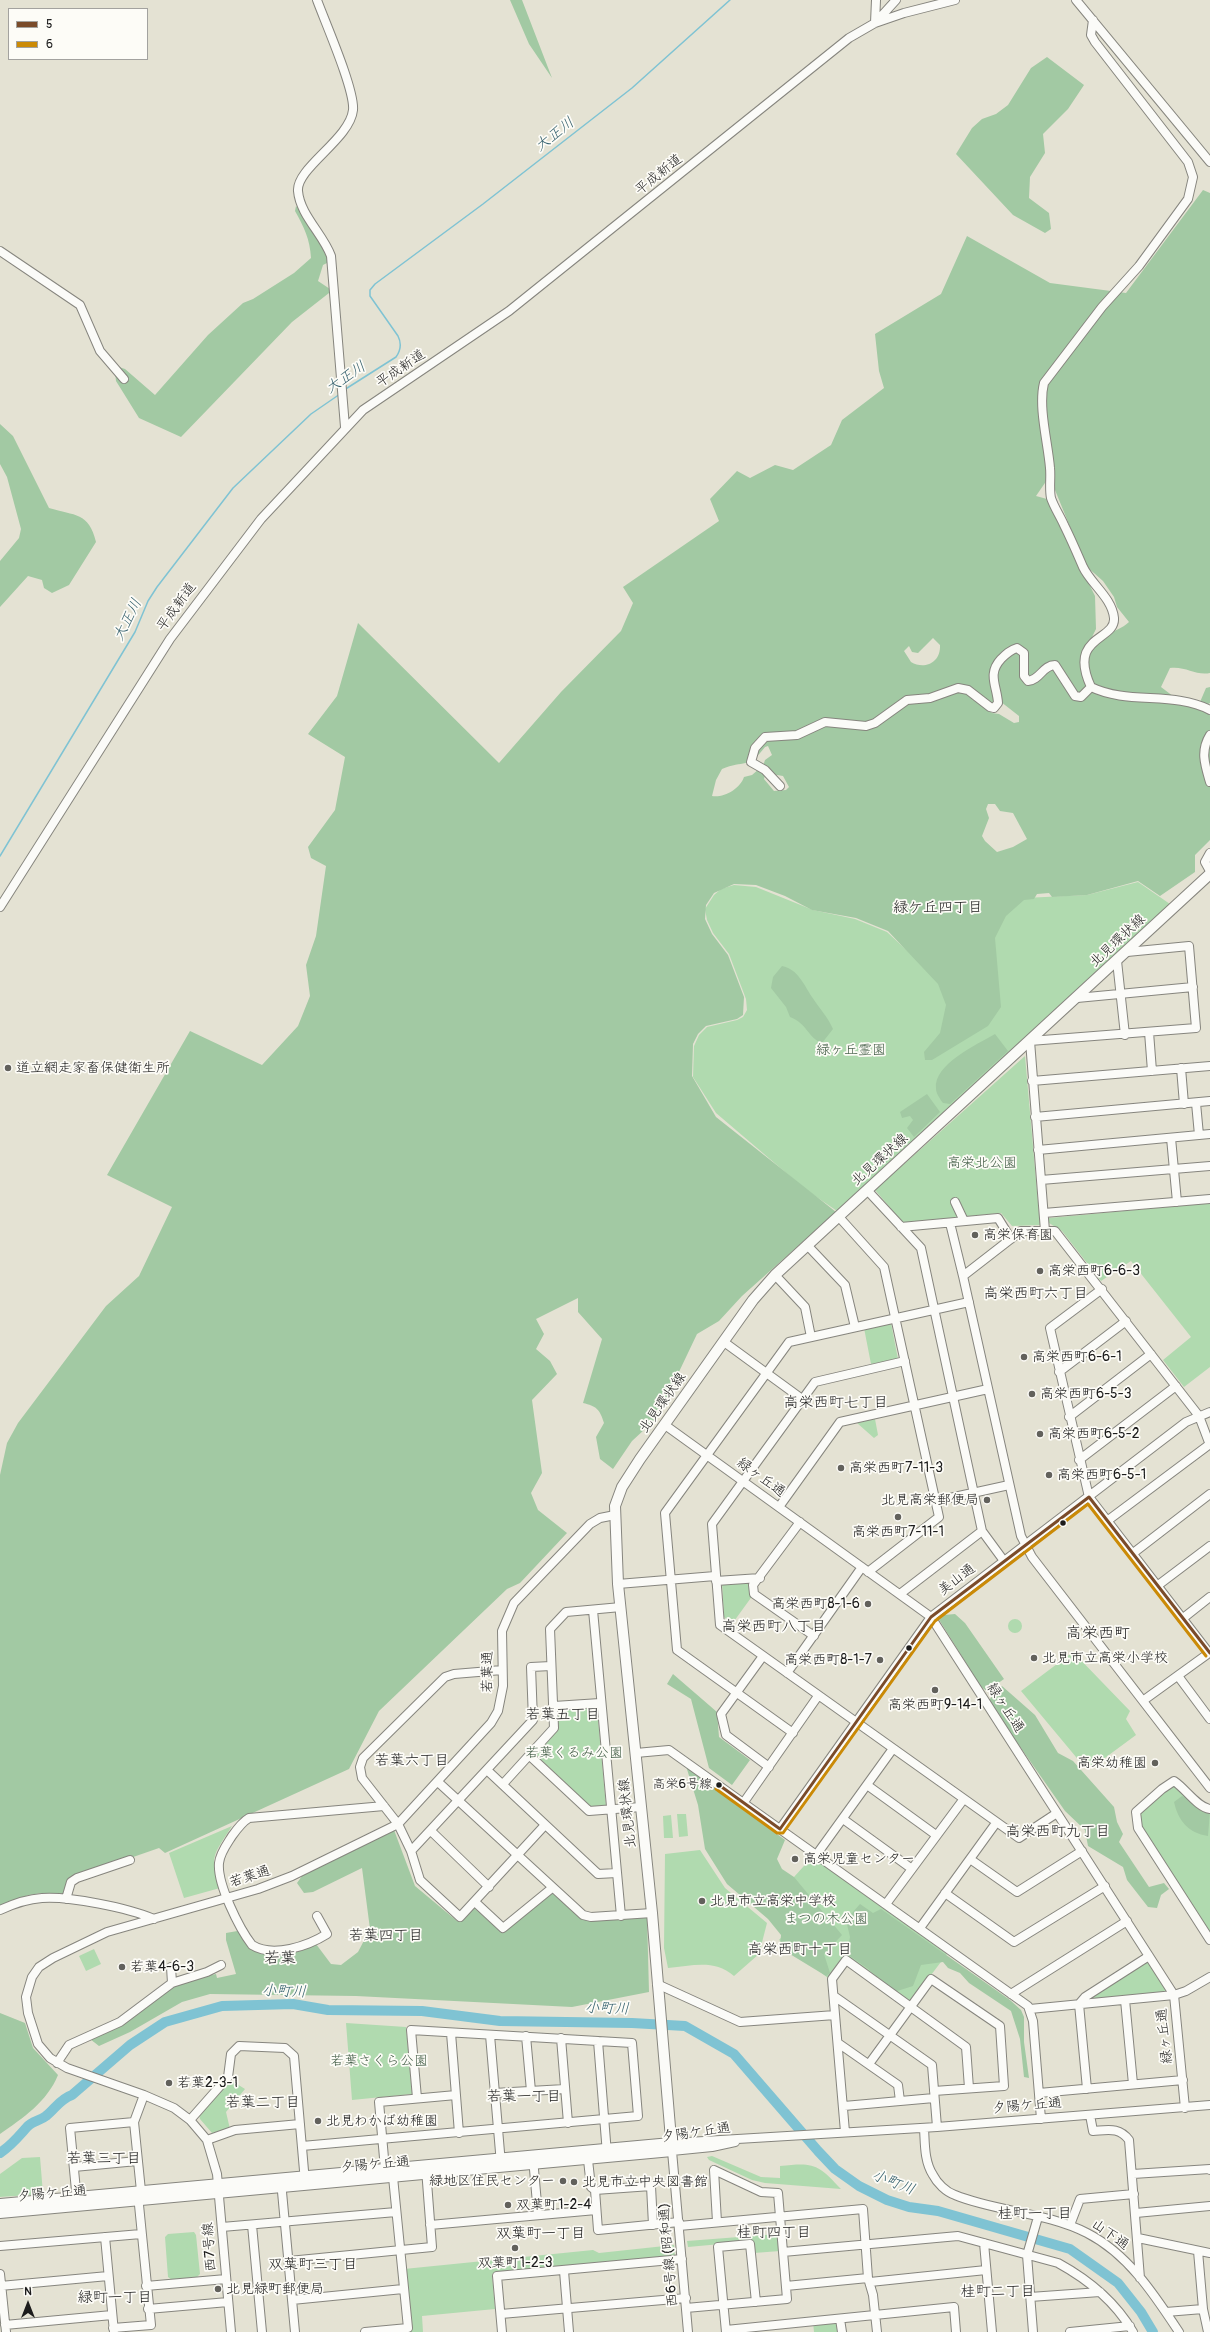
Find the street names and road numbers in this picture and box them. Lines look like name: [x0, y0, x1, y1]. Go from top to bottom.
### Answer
street label: 平成新道: [632, 151, 686, 199]
street label: 平成新道: [373, 346, 429, 392]
street label: 平成新道: [154, 579, 200, 635]
street label: 北見環状線: [1087, 911, 1149, 971]
street label: 北見環状線: [848, 1130, 912, 1190]
street label: 北見環状線: [636, 1370, 690, 1436]
street label: 緑ヶ丘通: [733, 1455, 789, 1501]
street label: 美山通: [935, 1561, 979, 1599]
street label: 若葉通: [479, 1651, 497, 1693]
street label: 緑ヶ丘通: [983, 1680, 1027, 1736]
street label: 北見環状線: [616, 1777, 640, 1849]
street label: 若葉通: [227, 1863, 273, 1891]
street label: 緑ヶ丘通: [1154, 2007, 1176, 2065]
street label: 夕陽ケ丘通: [991, 2095, 1063, 2117]
street label: 夕陽ケ丘通: [660, 2120, 732, 2146]
street label: 夕陽ケ丘通: [339, 2154, 411, 2176]
street label: 夕陽ケ丘通: [16, 2183, 88, 2205]
street label: 西6号線 (昭和通): [656, 2202, 682, 2308]
street label: 山下通: [1088, 2216, 1132, 2254]
street label: 西7号線: [200, 2222, 220, 2272]

